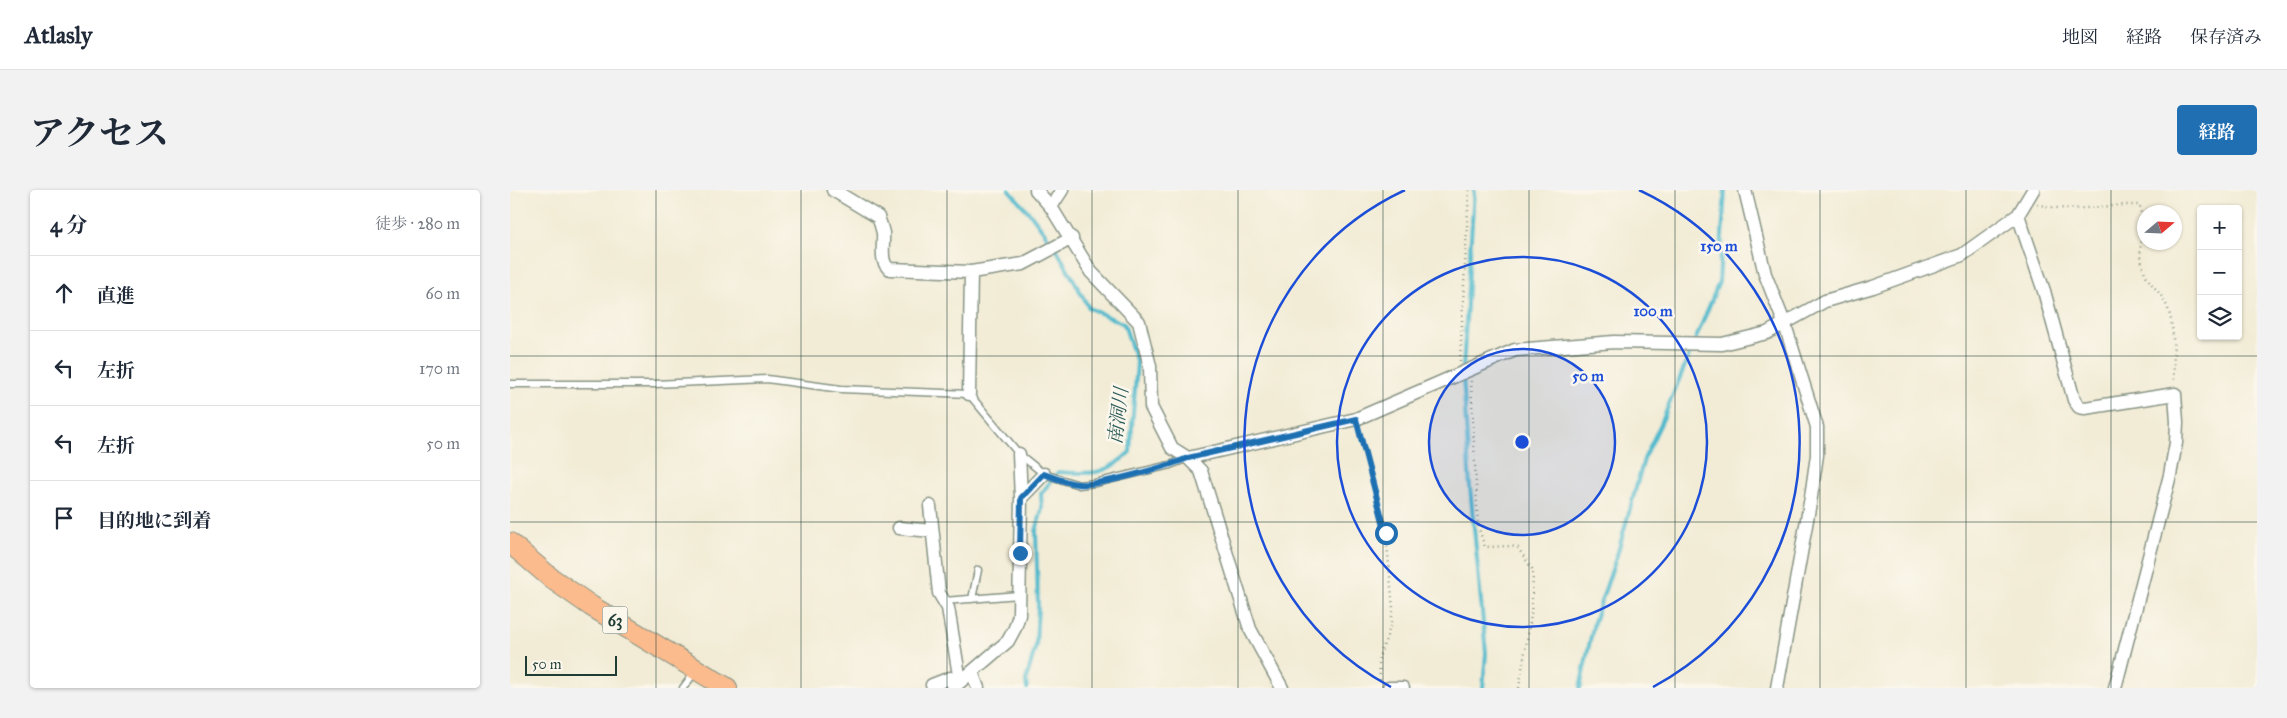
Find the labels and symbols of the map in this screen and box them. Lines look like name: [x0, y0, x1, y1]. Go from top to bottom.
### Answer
north arrow: [2137, 205, 2182, 250]
text: 150 m: [1700, 237, 1738, 255]
text: 100 m: [1633, 302, 1673, 320]
text: 50 m: [1572, 367, 1604, 385]
water label: 南洞川: [1103, 384, 1133, 446]
centre of rings: [1513, 433, 1531, 451]
route start: [1375, 522, 1398, 545]
route end: [1009, 542, 1032, 565]
road number: 63: [602, 606, 628, 634]
scale bar: [525, 653, 618, 676]

